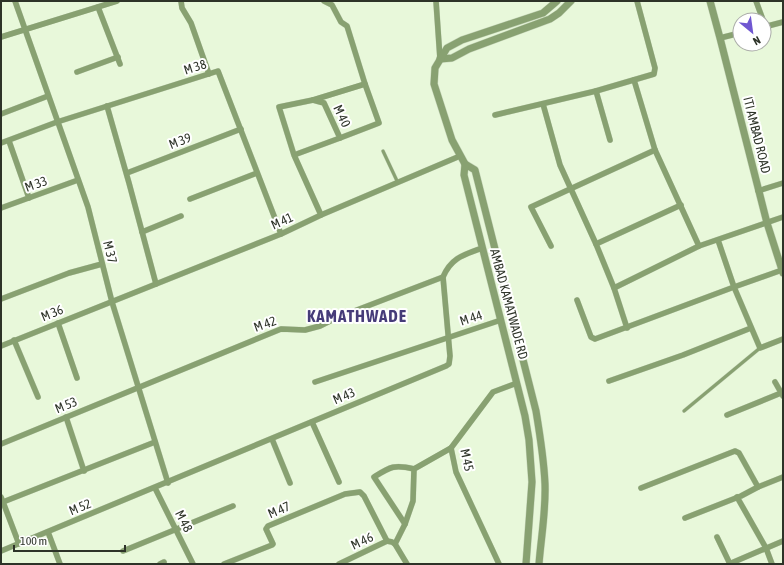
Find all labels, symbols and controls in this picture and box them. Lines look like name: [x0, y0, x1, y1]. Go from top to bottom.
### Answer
north arrow: [732, 12, 772, 52]
text: N: [751, 34, 763, 48]
street label: M 38: [182, 56, 208, 78]
street label: ITI AMBAD ROAD: [740, 95, 774, 175]
street label: M 40: [330, 103, 354, 129]
street label: M 39: [167, 130, 193, 152]
street label: M 33: [23, 173, 49, 195]
street label: M 41: [269, 210, 295, 232]
street label: M 37: [100, 239, 120, 265]
street label: AMBAD KAMATWADE RD: [487, 247, 531, 361]
street label: M 36: [39, 302, 65, 324]
district label: KAMATHWADE: [307, 306, 407, 326]
street label: M 44: [458, 307, 484, 329]
street label: M 42: [252, 313, 278, 335]
street label: M 43: [331, 385, 357, 407]
street label: M 53: [53, 394, 79, 416]
street label: M 45: [457, 447, 477, 473]
street label: M 52: [67, 496, 93, 518]
street label: M 47: [266, 499, 292, 521]
street label: M 48: [172, 507, 196, 535]
scale bar: [14, 527, 125, 553]
street label: M 46: [349, 529, 375, 553]
text: 100 m: [20, 534, 47, 548]

